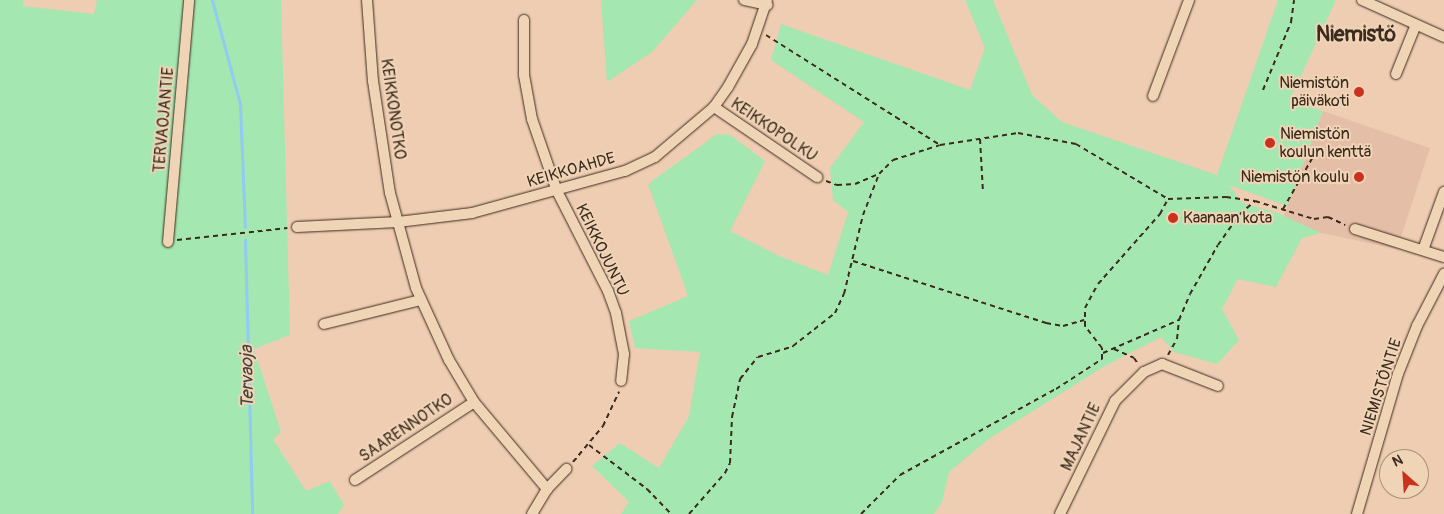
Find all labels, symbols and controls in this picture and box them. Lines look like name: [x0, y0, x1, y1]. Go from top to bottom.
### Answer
district label: Niemistö: [1316, 22, 1396, 48]
street label: KEIKKONOTKO: [376, 57, 410, 161]
street label: TERVAOJANTIE: [150, 66, 178, 174]
place label: Niemistön päiväkoti: [1279, 73, 1349, 111]
marker: Niemistön päiväkoti: [1353, 86, 1365, 98]
street label: KEIKKOPOLKU: [727, 94, 821, 166]
place label: Niemistön koulun kenttä: [1280, 124, 1371, 162]
marker: Niemistön koulun kenttä: [1264, 137, 1276, 149]
street label: KEIKKOAHDE: [525, 148, 617, 192]
place label: Niemistön koulu: [1241, 167, 1349, 187]
marker: Niemistön koulu: [1353, 171, 1365, 183]
street label: KEIKKOJUNTU: [571, 201, 633, 299]
place label: Kaanaan kota: [1183, 208, 1272, 228]
marker: Kaanaan kota: [1167, 212, 1179, 224]
street label: NIEMISTÖNTIE: [1356, 336, 1406, 438]
water label: Tervaoja: [237, 345, 259, 409]
street label: SAARENNOTKO: [356, 390, 456, 466]
street label: MAJANTIE: [1057, 400, 1105, 474]
north arrow: [1379, 449, 1429, 499]
text: N: [1390, 451, 1406, 471]

